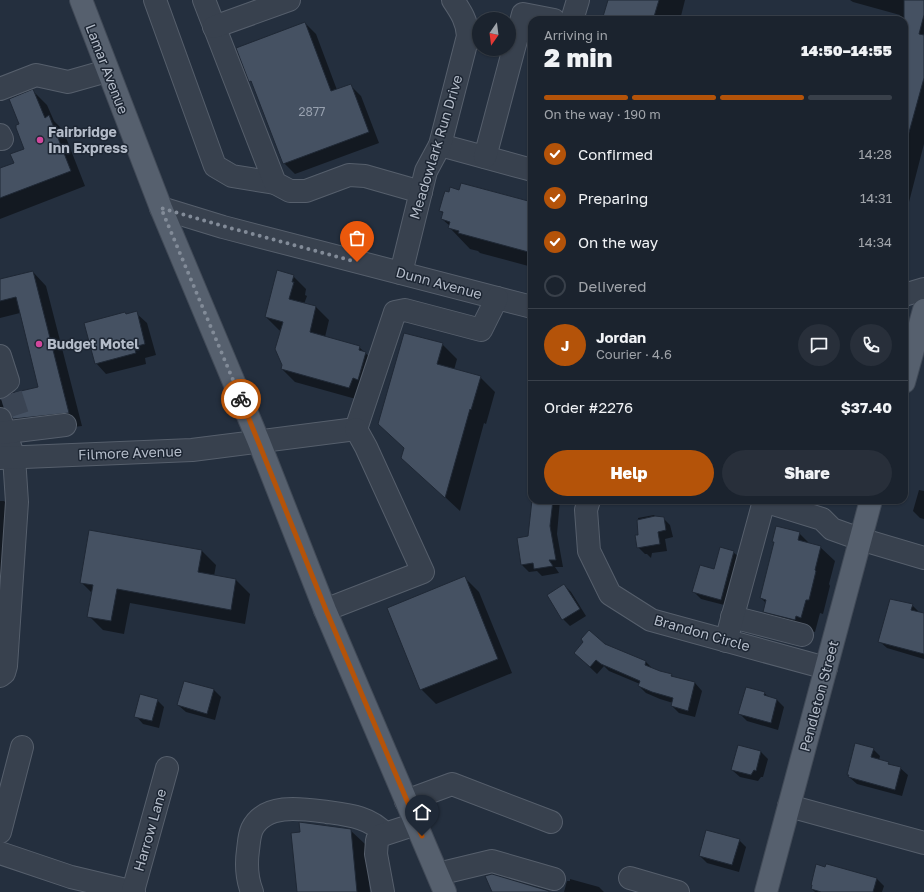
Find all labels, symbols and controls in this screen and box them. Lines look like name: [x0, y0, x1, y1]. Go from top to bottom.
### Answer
north arrow: [472, 12, 516, 56]
map controls: [472, 12, 516, 56]
street label: Lamar Avenue: [83, 22, 132, 116]
text: Arriving in: [544, 27, 608, 43]
text: 14:50–14:55: [801, 41, 892, 59]
text: 2 min: [544, 42, 612, 73]
street label: Meadowlark Run Drive: [405, 73, 466, 221]
house number: 2877: [298, 104, 326, 119]
text: On the way · 190 m: [544, 106, 661, 122]
place label: Fairbridge Inn Express: [48, 123, 128, 156]
marker: Fairbridge Inn Express: [35, 135, 45, 145]
icon: check: [544, 143, 566, 165]
text: Confirmed: [578, 145, 653, 163]
text: 14:28: [858, 146, 892, 162]
icon: check: [544, 187, 566, 209]
text: Preparing: [578, 189, 648, 207]
text: 14:31: [860, 190, 892, 206]
pin: [340, 221, 374, 262]
icon: bag: [346, 227, 368, 249]
icon: check: [544, 231, 566, 253]
text: On the way: [578, 233, 658, 251]
text: 14:34: [858, 234, 892, 250]
street label: Dunn Avenue: [394, 263, 484, 302]
text: Delivered: [578, 277, 646, 295]
button: chat: [798, 324, 840, 366]
button: phone: [850, 324, 892, 366]
text: Jordan: [596, 328, 646, 346]
place label: Budget Motel: [47, 335, 139, 352]
text: J: [561, 336, 569, 354]
marker: Budget Motel: [34, 339, 44, 349]
text: Courier · 4.6: [596, 346, 672, 362]
courier: [221, 379, 261, 419]
icon: bike: [230, 388, 252, 410]
text: Order #2276: [544, 398, 633, 416]
text: $37.40: [841, 398, 892, 416]
street label: Filmore Avenue: [78, 442, 182, 463]
button: Help: [544, 450, 714, 496]
button: Share: [722, 450, 892, 496]
street label: Brandon Circle: [652, 611, 752, 654]
street label: Pendleton Street: [796, 638, 842, 753]
street label: Harrow Lane: [130, 787, 169, 873]
pin: [405, 795, 439, 836]
icon: home: [411, 801, 433, 823]

